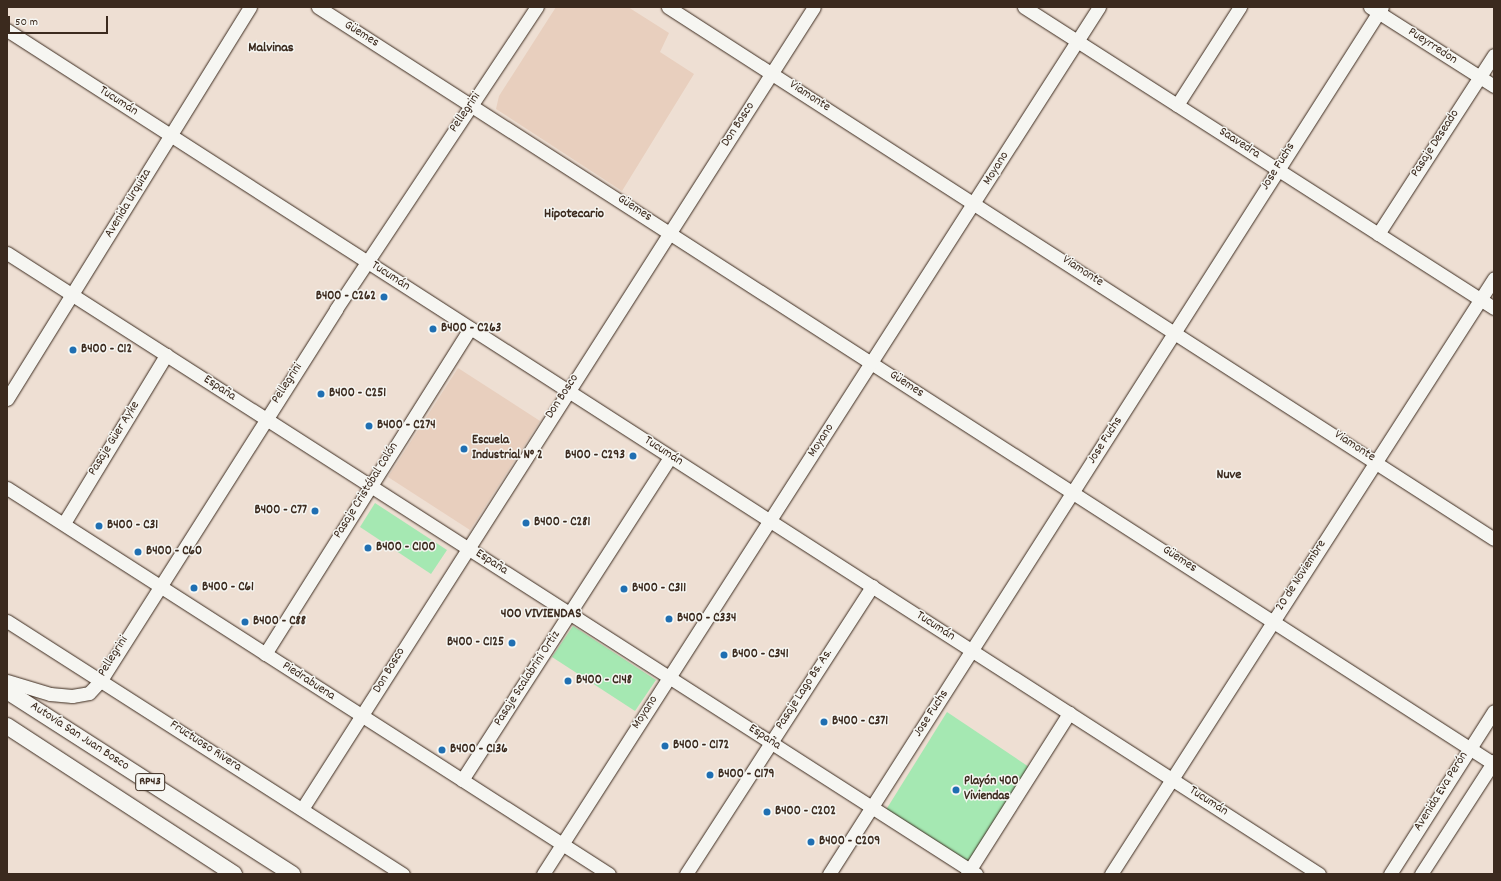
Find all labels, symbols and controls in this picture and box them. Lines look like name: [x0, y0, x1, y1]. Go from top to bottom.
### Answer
scale bar: [10, 8, 110, 34]
text: 50 m: [15, 14, 38, 31]
street label: Güemes: [341, 18, 381, 52]
street label: Pueyrredon: [1404, 25, 1460, 69]
district label: Malvinas: [248, 40, 294, 56]
street label: Viamonte: [785, 78, 833, 116]
street label: Tucumán: [96, 84, 140, 120]
street label: Pellegrini: [447, 90, 485, 136]
street label: Don Bosco: [719, 100, 759, 150]
street label: Pasaje Deseado: [1408, 107, 1464, 181]
street label: Saavedra: [1215, 125, 1263, 163]
street label: Jose Fuchs: [1258, 141, 1300, 193]
street label: Moyano: [981, 149, 1013, 189]
street label: Avenida Urquiza: [102, 167, 156, 241]
street label: Güemes: [614, 192, 654, 226]
district label: Hipotecario: [544, 206, 604, 222]
street label: Viamonte: [1058, 253, 1106, 291]
street label: Tucumán: [368, 259, 412, 295]
place label: B400 - C262: [316, 289, 376, 305]
marker: B400 - C262: [379, 292, 389, 302]
place label: B400 - C263: [441, 321, 501, 337]
marker: B400 - C263: [428, 324, 438, 334]
place label: B400 - C12: [81, 342, 132, 358]
marker: B400 - C12: [68, 345, 78, 355]
street label: Pellegrini: [269, 361, 307, 407]
street label: Güemes: [886, 368, 926, 402]
street label: Don Bosco: [543, 372, 583, 422]
street label: España: [200, 373, 238, 405]
place label: B400 - C251: [329, 386, 386, 402]
marker: B400 - C251: [316, 389, 326, 399]
street label: Pasaje Güer Ayke: [86, 399, 144, 479]
street label: Jose Fuchs: [1085, 415, 1127, 467]
place label: B400 - C274: [377, 418, 436, 434]
marker: B400 - C274: [364, 421, 374, 431]
street label: Moyano: [806, 421, 838, 461]
street label: Viamonte: [1330, 428, 1378, 466]
place label: Escuela Industrial N° 2: [472, 434, 543, 465]
street label: Tucumán: [641, 434, 685, 470]
street label: Pasaje Cristóbal Colón: [331, 440, 403, 542]
marker: Escuela Industrial N° 2: [459, 444, 469, 454]
place label: B400 - C293: [565, 448, 625, 464]
marker: B400 - C293: [628, 451, 638, 461]
district label: Nuve: [1217, 467, 1241, 483]
place label: B400 - C77: [254, 503, 307, 519]
marker: B400 - C77: [310, 506, 320, 516]
place label: B400 - C281: [534, 515, 590, 531]
place label: B400 - C31: [107, 518, 158, 534]
marker: B400 - C281: [521, 518, 531, 528]
marker: B400 - C31: [94, 521, 104, 531]
street label: 20 de Noviembre: [1273, 538, 1331, 614]
place label: B400 - C100: [376, 540, 436, 556]
marker: B400 - C100: [363, 543, 373, 553]
street label: Güemes: [1159, 543, 1199, 577]
place label: B400 - C60: [146, 544, 202, 560]
marker: B400 - C60: [133, 547, 143, 557]
street label: España: [472, 547, 510, 579]
place label: B400 - C61: [202, 580, 254, 596]
place label: B400 - C311: [632, 581, 686, 597]
marker: B400 - C61: [189, 583, 199, 593]
marker: B400 - C311: [619, 584, 629, 594]
district label: 400 VIVIENDAS: [501, 606, 581, 622]
street label: Tucumán: [913, 609, 957, 645]
place label: B400 - C334: [677, 611, 736, 627]
place label: B400 - C88: [253, 614, 306, 630]
marker: B400 - C334: [664, 614, 674, 624]
marker: B400 - C88: [240, 617, 250, 627]
street label: Pasaje Scalabrini Ortiz: [491, 628, 565, 730]
street label: Pellegrini: [96, 634, 132, 680]
place label: B400 - C125: [447, 635, 504, 651]
marker: B400 - C125: [507, 638, 517, 648]
street label: Don Bosco: [370, 646, 410, 696]
place label: B400 - C341: [732, 647, 789, 663]
street label: Pasaje Lago Bs. As.: [773, 647, 837, 733]
marker: B400 - C341: [719, 650, 729, 660]
street label: Piedrabuena: [279, 659, 337, 705]
place label: B400 - C148: [576, 673, 632, 689]
marker: B400 - C148: [563, 676, 573, 686]
street label: Jose Fuchs: [911, 688, 953, 740]
street label: Moyano: [630, 693, 662, 733]
street label: Autovía San Juan Bosco: [27, 699, 131, 775]
place label: B400 - C371: [832, 714, 888, 730]
marker: B400 - C371: [819, 717, 829, 727]
street label: Fructuoso Rivera: [166, 718, 244, 776]
street label: España: [745, 722, 783, 754]
place label: B400 - C172: [673, 738, 729, 754]
marker: B400 - C172: [660, 741, 670, 751]
place label: B400 - C136: [450, 742, 508, 758]
marker: B400 - C136: [437, 745, 447, 755]
street label: Avenida Eva Perón: [1411, 750, 1473, 834]
place label: B400 - C179: [718, 767, 774, 783]
marker: B400 - C179: [705, 770, 715, 780]
road number: RP43: [135, 772, 165, 792]
place label: Playón 400 Viviendas: [964, 775, 1019, 806]
street label: Tucumán: [1186, 784, 1230, 820]
marker: Playón 400 Viviendas: [951, 785, 961, 795]
place label: B400 - C202: [775, 804, 836, 820]
marker: B400 - C202: [762, 807, 772, 817]
place label: B400 - C209: [819, 834, 880, 850]
marker: B400 - C209: [806, 837, 816, 847]

